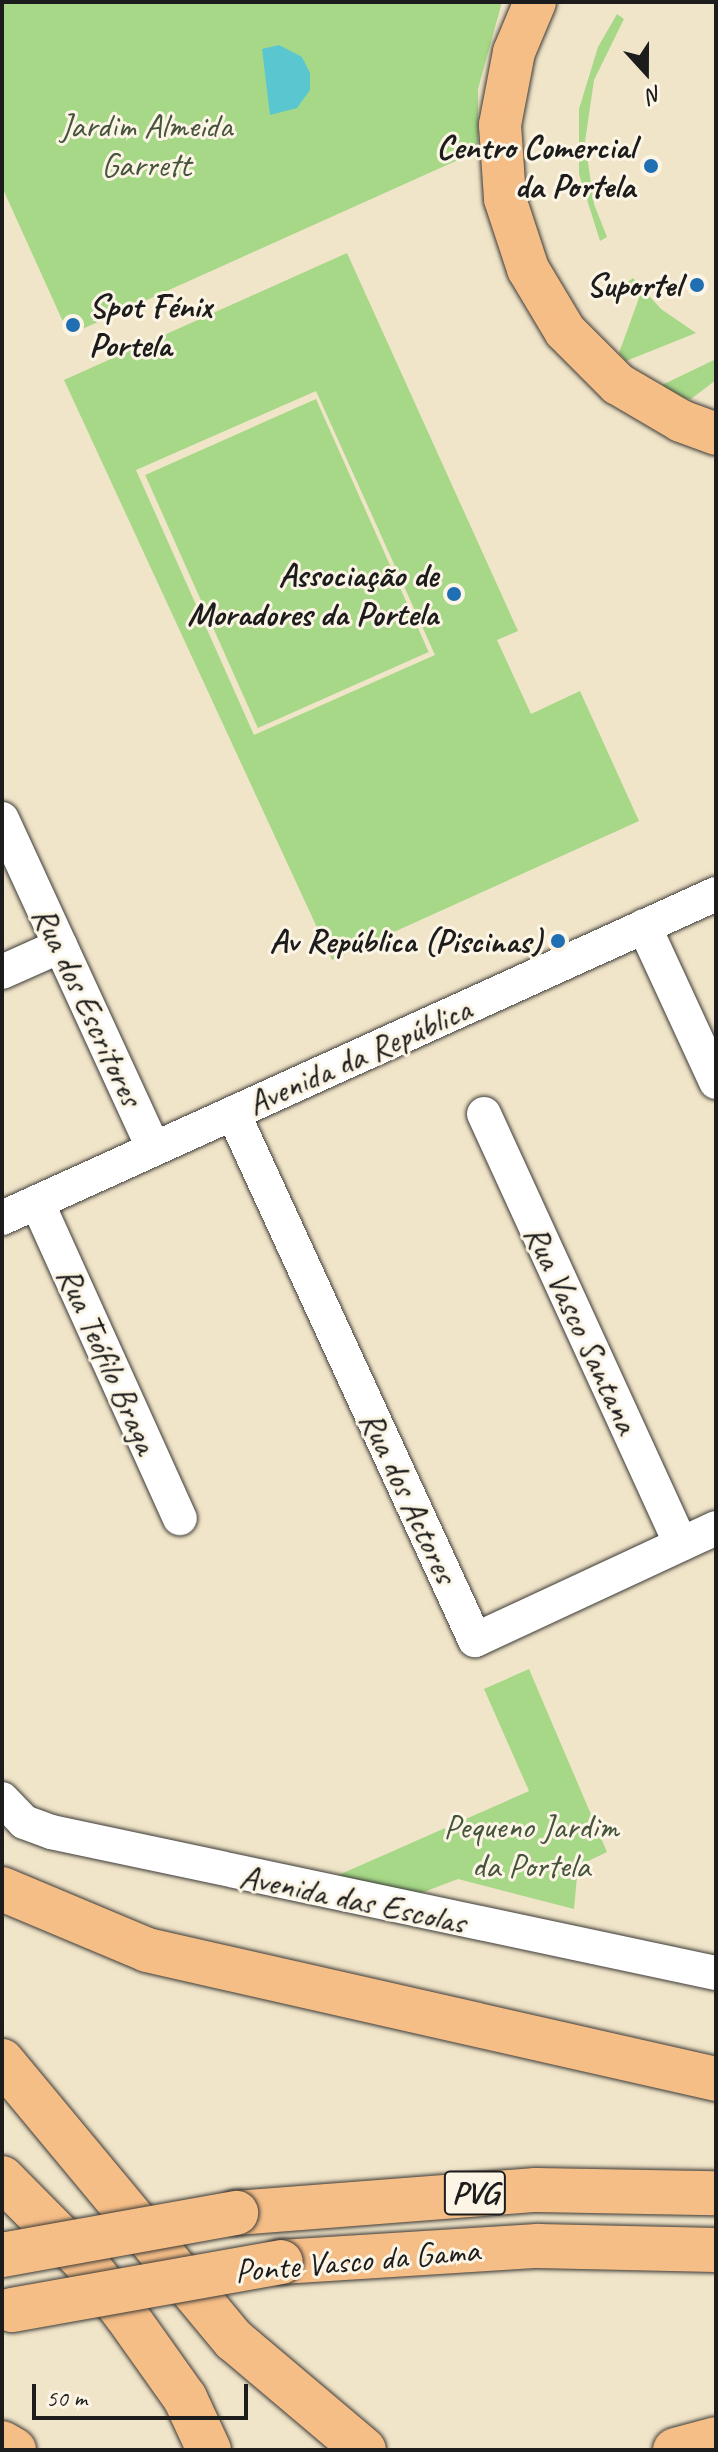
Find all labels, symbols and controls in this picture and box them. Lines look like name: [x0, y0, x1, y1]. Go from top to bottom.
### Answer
north arrow: [606, 32, 686, 112]
text: N: [643, 79, 666, 110]
park label: Jardim Almeida Garrett: [60, 105, 232, 184]
place label: Centro Comercial da Portela: [435, 126, 635, 206]
marker: Centro Comercial da Portela: [642, 157, 660, 175]
place label: Suportel: [586, 265, 681, 305]
marker: Suportel: [688, 276, 706, 294]
place label: Spot Fénix Portela: [89, 285, 211, 364]
marker: Spot Fénix Portela: [64, 316, 82, 334]
place label: Associação de Moradores da Portela: [186, 554, 438, 634]
marker: Associação de Moradores da Portela: [445, 585, 463, 603]
street label: Rua dos Escritores: [24, 900, 152, 1112]
place label: Av República (Piscinas): [269, 921, 542, 961]
marker: Av República (Piscinas): [549, 932, 567, 950]
street label: Avenida da República: [241, 988, 477, 1124]
street label: Rua Vasco Santana: [516, 1218, 648, 1440]
street label: Rua Teófilo Braga: [49, 1261, 167, 1459]
street label: Rua dos Actores: [352, 1405, 466, 1589]
park label: Pequeno Jardim da Portela: [444, 1806, 618, 1886]
street label: Avenida das Escolas: [237, 1855, 469, 1943]
road number: PVG: [443, 2165, 507, 2221]
street label: Ponte Vasco da Gama: [232, 2229, 482, 2291]
scale bar: [36, 2368, 252, 2418]
text: 50 m: [46, 2383, 87, 2413]

